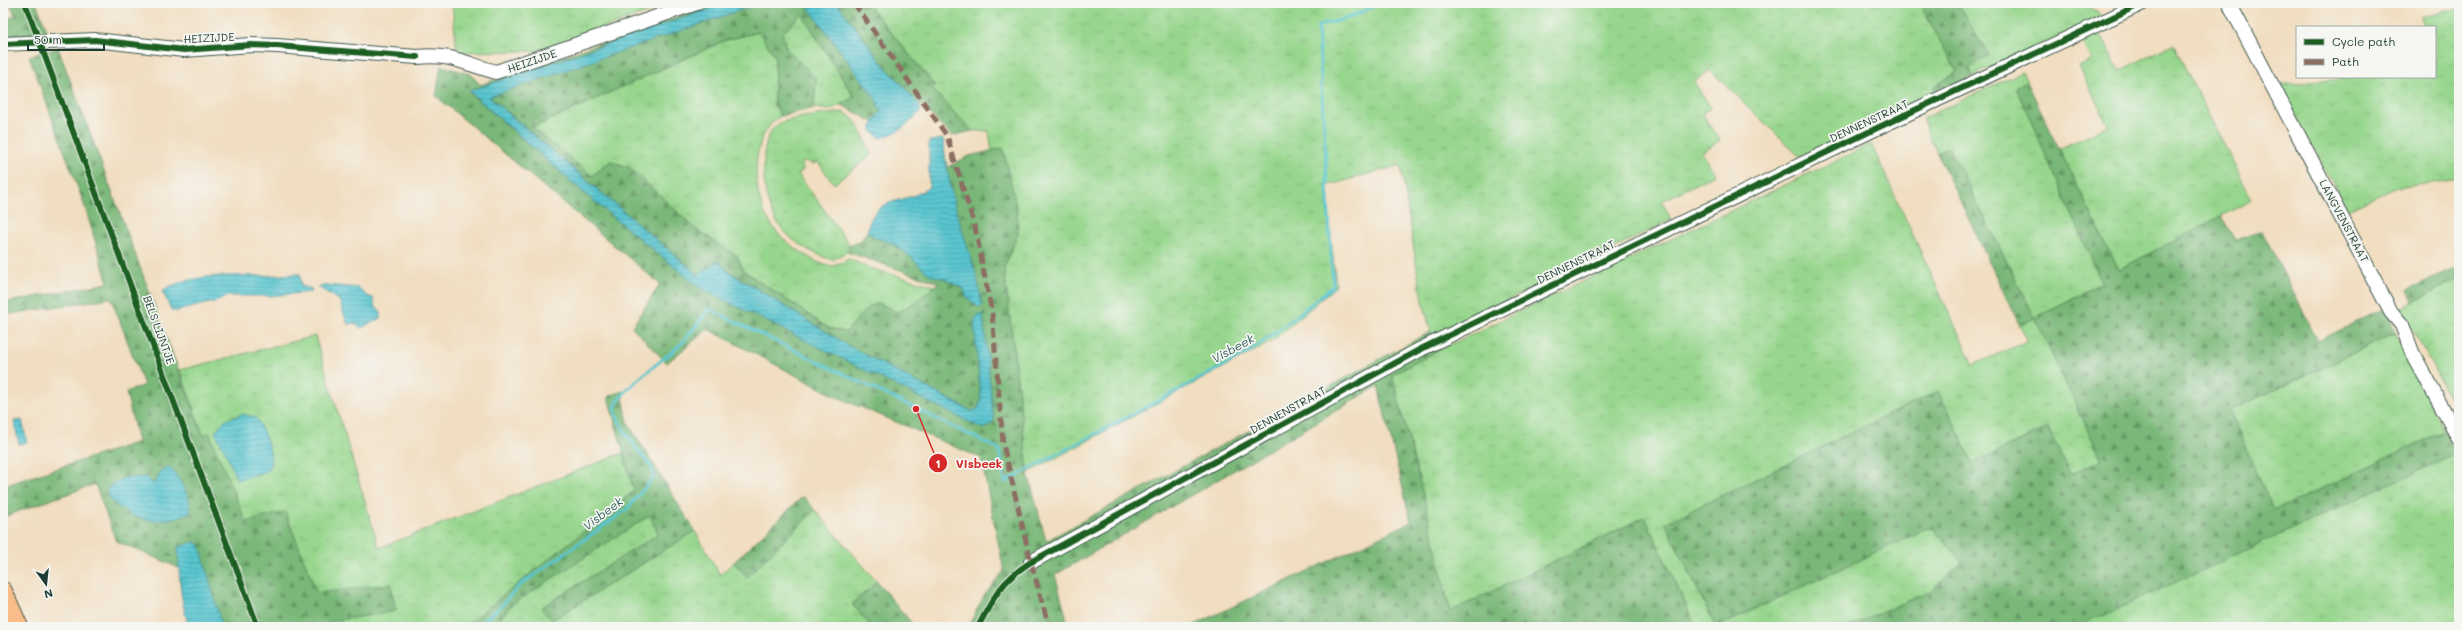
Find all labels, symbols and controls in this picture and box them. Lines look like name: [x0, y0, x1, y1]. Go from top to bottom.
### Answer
scale bar: [28, 26, 104, 52]
legend: [2296, 26, 2436, 78]
street label: HEIZIJDE: [183, 29, 235, 46]
text: 50 m: [34, 31, 62, 47]
text: Cycle path: [2332, 33, 2395, 49]
street label: HEIZIJDE: [505, 45, 558, 76]
text: Path: [2332, 53, 2359, 69]
street label: DENNENSTRAAT: [1827, 96, 1911, 145]
street label: LANGVENSTRAAT: [2316, 177, 2373, 265]
street label: DENNENSTRAAT: [1534, 236, 1617, 287]
street label: BELS LIJNTJE: [140, 293, 179, 366]
water label: Visbeek: [1208, 330, 1257, 366]
street label: DENNENSTRAAT: [1247, 382, 1329, 437]
callout: Visbeek: [928, 451, 1011, 475]
text: 1: [935, 455, 941, 471]
text: Visbeek: [956, 455, 1002, 471]
water label: Visbeek: [579, 492, 626, 534]
north arrow: [26, 564, 66, 604]
text: N: [43, 586, 55, 602]

